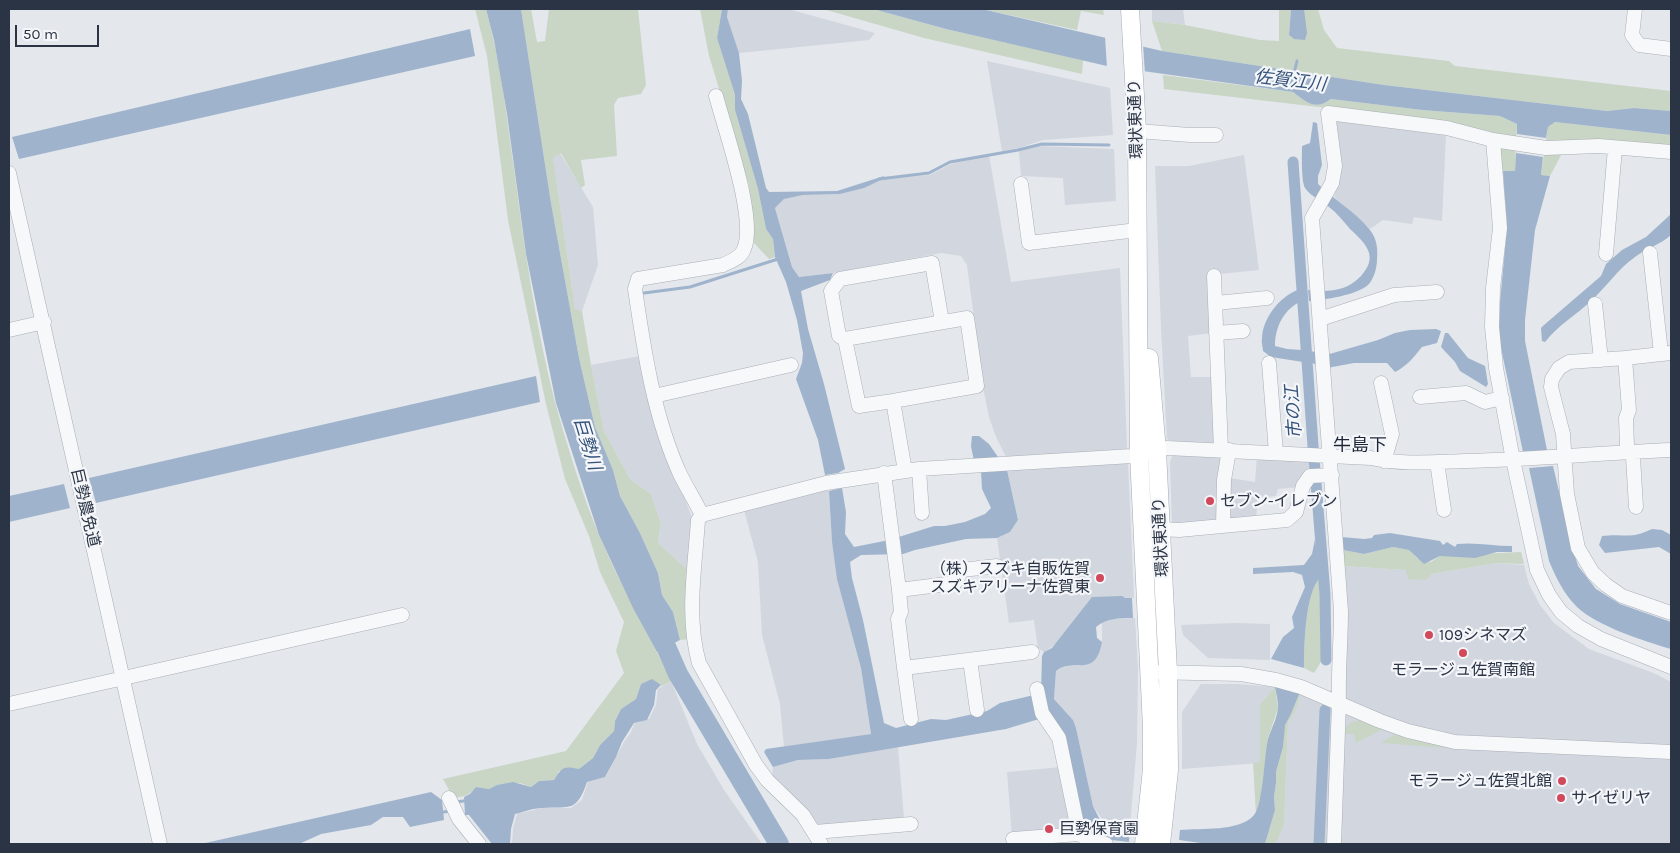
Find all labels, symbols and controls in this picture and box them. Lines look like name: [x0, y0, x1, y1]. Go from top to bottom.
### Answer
scale bar: [18, 15, 101, 47]
text: 50 m: [23, 25, 58, 43]
water label: 佐賀江川: [1253, 66, 1327, 96]
street label: 環状東通り: [1125, 79, 1147, 159]
water label: 市の江: [1281, 384, 1307, 440]
water label: 巨勢川: [569, 415, 605, 473]
district label: 牛島下: [1333, 435, 1387, 457]
street label: 巨勢農免道: [67, 467, 103, 549]
place label: セブン-イレブン: [1220, 491, 1338, 511]
marker: セブン-イレブン: [1204, 495, 1216, 507]
street label: 環状東通り: [1149, 497, 1173, 577]
place label: （株）スズキ自販佐賀 スズキアリーナ佐賀東: [930, 559, 1090, 597]
marker: （株）スズキ自販佐賀 スズキアリーナ佐賀東: [1094, 572, 1106, 584]
place label: 109シネマズ: [1439, 625, 1527, 645]
marker: 109シネマズ: [1423, 629, 1435, 641]
marker: モラージュ佐賀南館: [1457, 647, 1469, 659]
place label: モラージュ佐賀南館: [1391, 660, 1535, 680]
place label: モラージュ佐賀北館: [1408, 771, 1552, 791]
marker: モラージュ佐賀北館: [1556, 775, 1568, 787]
place label: サイゼリヤ: [1571, 788, 1651, 808]
marker: サイゼリヤ: [1555, 792, 1567, 804]
place label: 巨勢保育園: [1059, 819, 1139, 839]
marker: 巨勢保育園: [1043, 823, 1055, 835]

